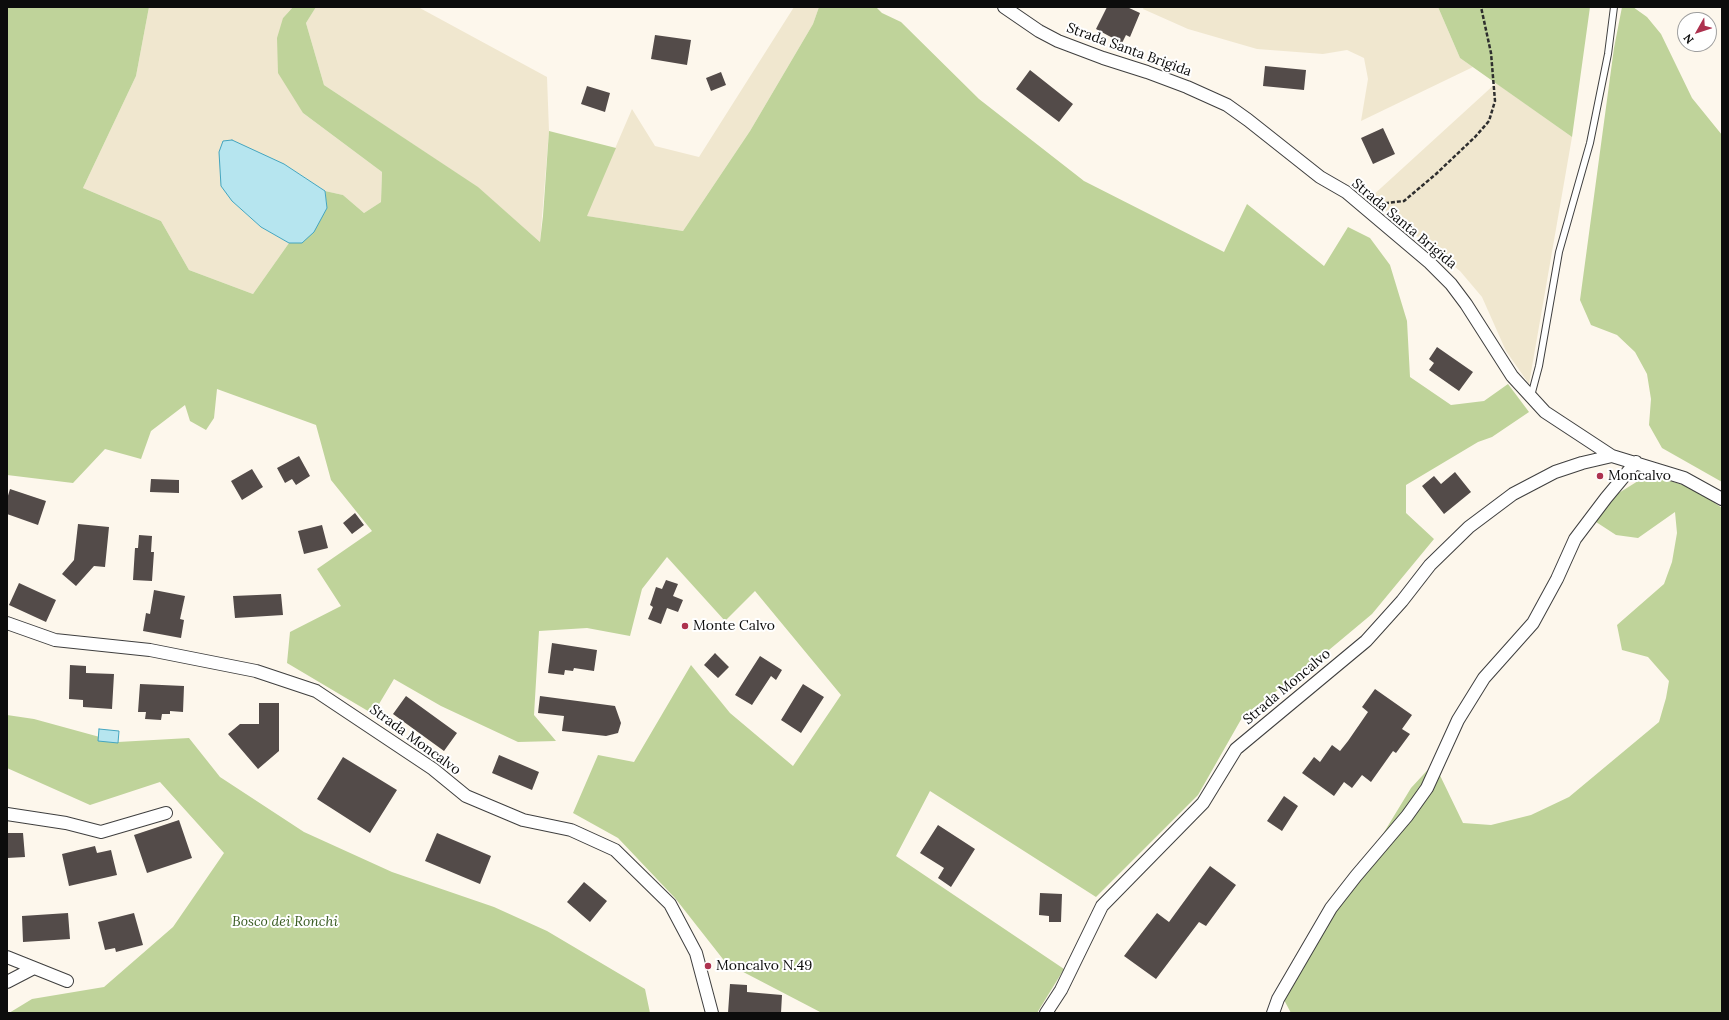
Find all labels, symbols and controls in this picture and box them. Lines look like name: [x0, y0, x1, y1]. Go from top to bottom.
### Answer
north arrow: [1677, 12, 1717, 52]
street label: Strada Santa Brigida: [1064, 20, 1194, 80]
text: N: [1680, 31, 1697, 47]
street label: Strada Santa Brigida: [1348, 175, 1460, 273]
place label: Moncalvo: [1608, 468, 1671, 484]
marker: Moncalvo: [1595, 471, 1605, 481]
place label: Monte Calvo: [693, 618, 775, 634]
marker: Monte Calvo: [680, 621, 690, 631]
street label: Strada Moncalvo: [1240, 646, 1334, 728]
street label: Strada Moncalvo: [366, 701, 464, 779]
park label: Bosco dei Ronchi: [232, 914, 338, 930]
place label: Moncalvo N.49: [716, 958, 812, 974]
marker: Moncalvo N.49: [703, 961, 713, 971]

